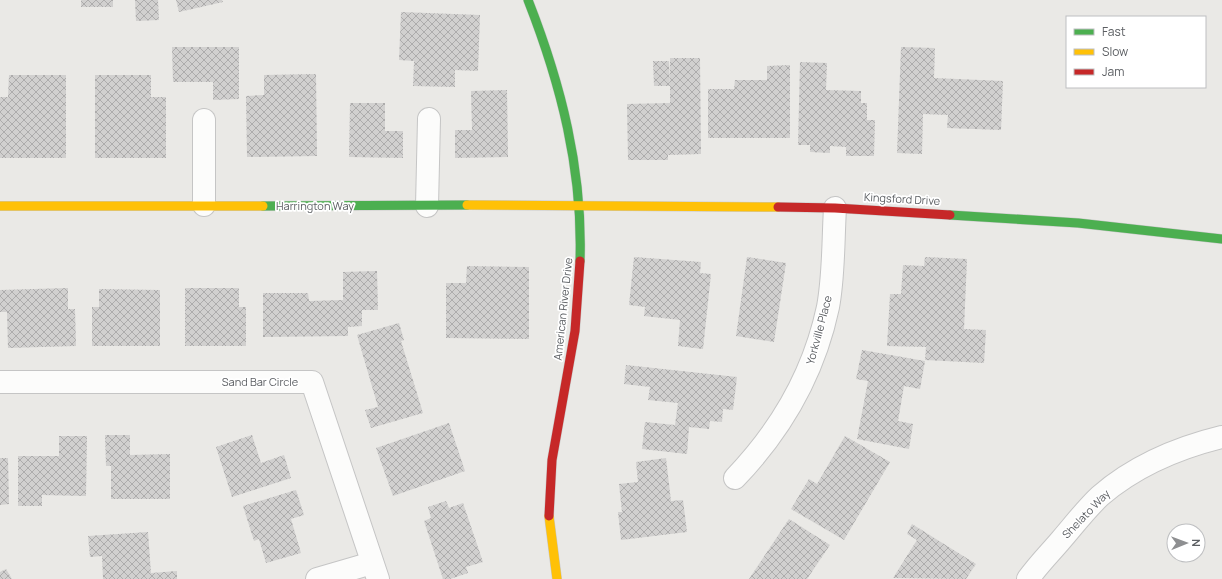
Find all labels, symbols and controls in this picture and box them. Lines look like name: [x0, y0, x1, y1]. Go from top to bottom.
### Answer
legend: [1066, 16, 1206, 88]
text: Fast: [1102, 23, 1126, 40]
text: Slow: [1102, 43, 1128, 60]
text: Jam: [1102, 63, 1124, 80]
street label: Kingsford Drive: [863, 189, 941, 208]
street label: Harrington Way: [276, 198, 354, 213]
street label: American River Drive: [550, 256, 575, 361]
street label: Yorkville Place: [802, 293, 835, 366]
street label: Sand Bar Circle: [222, 374, 299, 389]
street label: Shelato Way: [1058, 486, 1113, 541]
north arrow: [1166, 523, 1206, 563]
text: N: [1189, 539, 1204, 547]

